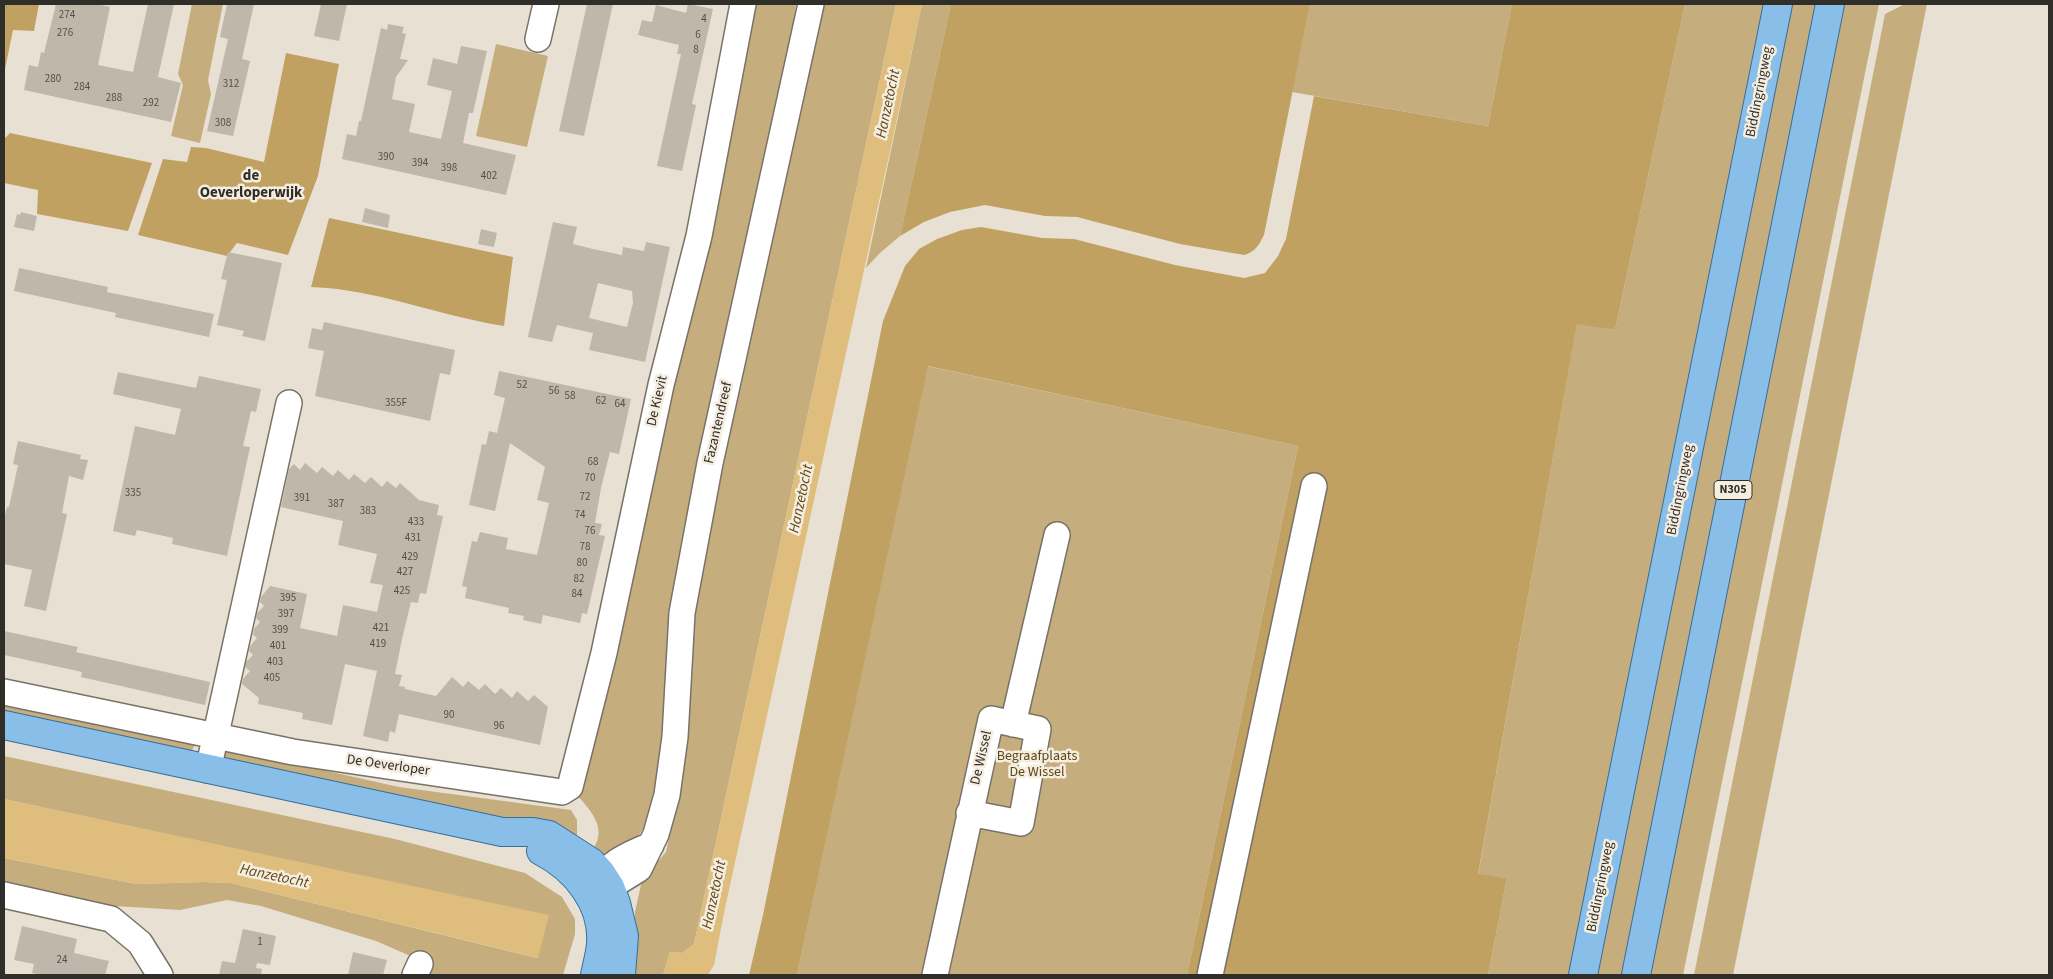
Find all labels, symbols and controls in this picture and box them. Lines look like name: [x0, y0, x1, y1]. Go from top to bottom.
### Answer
house number: 274: [59, 9, 75, 23]
house number: 4: [701, 13, 707, 27]
house number: 276: [57, 27, 73, 41]
house number: 6: [695, 29, 701, 43]
house number: 8: [693, 44, 699, 58]
street label: Biddingringweg: [1743, 45, 1777, 139]
water label: Hanzetocht: [873, 68, 905, 140]
house number: 280: [45, 73, 61, 87]
house number: 312: [223, 78, 239, 92]
house number: 284: [74, 81, 90, 95]
house number: 288: [106, 92, 122, 106]
house number: 292: [143, 97, 159, 111]
house number: 308: [215, 117, 231, 131]
house number: 390: [378, 151, 394, 165]
house number: 394: [412, 157, 428, 171]
house number: 398: [441, 162, 457, 176]
district label: de Oeverloperwijk: [200, 168, 302, 203]
house number: 402: [481, 170, 497, 184]
street label: De Kievit: [644, 374, 672, 428]
house number: 52: [517, 379, 527, 393]
street label: Fazantendreef: [701, 380, 737, 466]
house number: 56: [549, 385, 559, 399]
house number: 58: [565, 390, 575, 404]
house number: 62: [596, 395, 606, 409]
house number: 355F: [385, 397, 407, 411]
house number: 64: [615, 398, 625, 412]
street label: Biddingringweg: [1664, 443, 1698, 537]
house number: 68: [588, 456, 598, 470]
water label: Hanzetocht: [786, 463, 818, 535]
house number: 70: [585, 472, 595, 486]
road number: N305: [1714, 480, 1752, 500]
house number: 335: [125, 487, 141, 501]
house number: 72: [580, 491, 590, 505]
house number: 391: [294, 492, 310, 506]
house number: 387: [328, 498, 344, 512]
house number: 383: [360, 505, 376, 519]
house number: 74: [575, 509, 585, 523]
house number: 433: [408, 516, 424, 530]
house number: 76: [585, 525, 595, 539]
house number: 431: [405, 532, 421, 546]
house number: 78: [580, 541, 590, 555]
house number: 429: [402, 551, 418, 565]
house number: 80: [577, 557, 587, 571]
house number: 427: [397, 566, 413, 580]
house number: 82: [574, 573, 584, 587]
house number: 425: [394, 585, 410, 599]
house number: 84: [572, 588, 582, 602]
house number: 395: [280, 592, 296, 606]
house number: 397: [278, 608, 294, 622]
house number: 421: [373, 622, 389, 636]
house number: 399: [272, 624, 288, 638]
house number: 419: [370, 638, 386, 652]
house number: 401: [270, 640, 286, 654]
house number: 403: [267, 656, 283, 670]
house number: 405: [264, 672, 280, 686]
house number: 90: [444, 709, 454, 723]
house number: 96: [494, 720, 504, 734]
street label: De Wissel: [968, 729, 996, 787]
park label: Begraafplaats De Wissel: [997, 749, 1077, 782]
street label: De Oeverloper: [345, 752, 431, 780]
street label: Biddingringweg: [1584, 840, 1618, 934]
water label: Hanzetocht: [699, 859, 731, 931]
water label: Hanzetocht: [238, 861, 310, 893]
house number: 1: [257, 936, 263, 950]
house number: 24: [57, 954, 67, 968]

